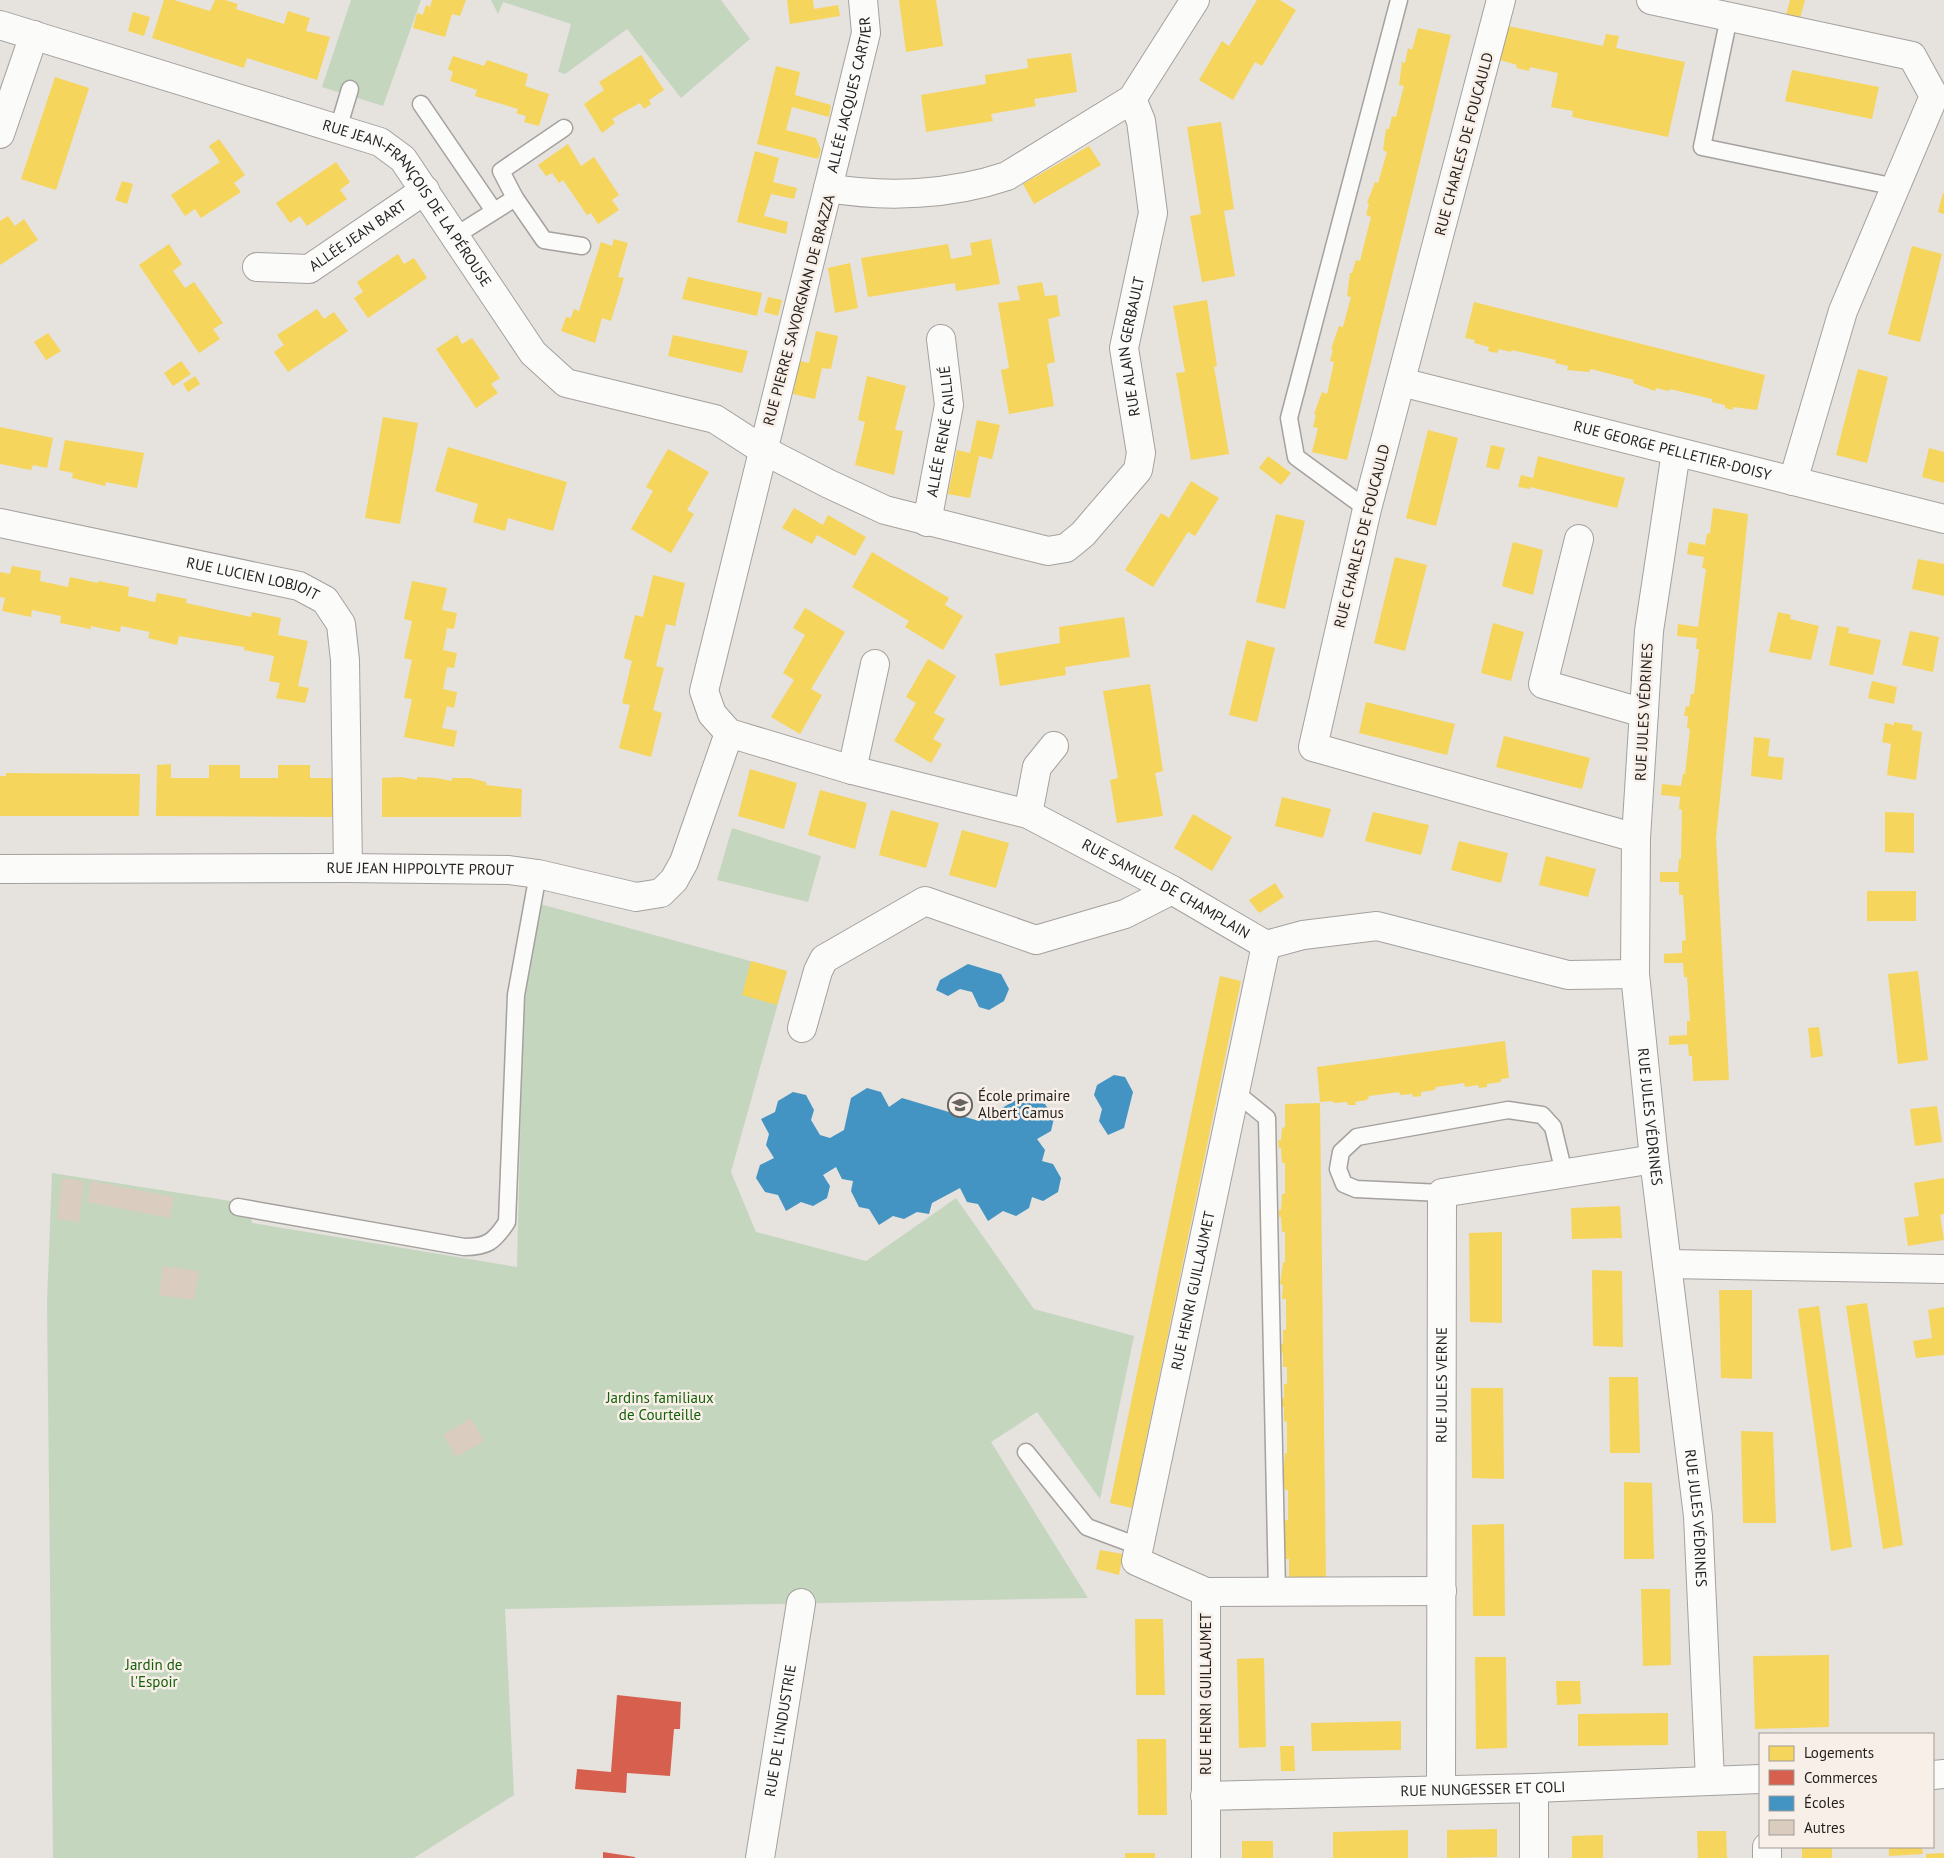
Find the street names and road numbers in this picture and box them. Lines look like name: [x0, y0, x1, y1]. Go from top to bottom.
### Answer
street label: ALLÉE JACQUES CARTIER: [822, 16, 875, 175]
street label: RUE CHARLES DE FOUCAULD: [1430, 50, 1497, 238]
street label: RUE JEAN-FRANÇOIS DE LA PÉROUSE: [320, 115, 496, 290]
street label: RUE PIERRE SAVORGNAN DE BRAZZA: [758, 192, 839, 428]
street label: ALLÉE JEAN BART: [305, 195, 410, 275]
street label: RUE ALAIN GERBAULT: [1114, 274, 1148, 418]
street label: ALLÉE RENÉ CAILLIÉ: [922, 365, 958, 499]
street label: RUE GEORGE PELLETIER-DOISY: [1572, 416, 1774, 484]
street label: RUE CHARLES DE FOUCAULD: [1329, 442, 1394, 630]
street label: RUE LUCIEN LOBJOIT: [185, 553, 323, 605]
street label: RUE JULES VÉDRINES: [1630, 643, 1657, 781]
street label: RUE SAMUEL DE CHAMPLAIN: [1079, 834, 1254, 943]
street label: RUE JEAN HIPPOLYTE PROUT: [326, 858, 516, 880]
street label: RUE JULES VÉDRINES: [1634, 1047, 1667, 1187]
street label: RUE HENRI GUILLAUMET: [1167, 1208, 1219, 1372]
street label: RUE JULES VERNE: [1432, 1327, 1451, 1443]
street label: RUE JULES VÉDRINES: [1681, 1448, 1711, 1587]
street label: RUE HENRI GUILLAUMET: [1196, 1612, 1215, 1775]
street label: RUE DE L'INDUSTRIE: [760, 1663, 800, 1798]
street label: RUE NUNGESSER ET COLI: [1400, 1777, 1566, 1800]

